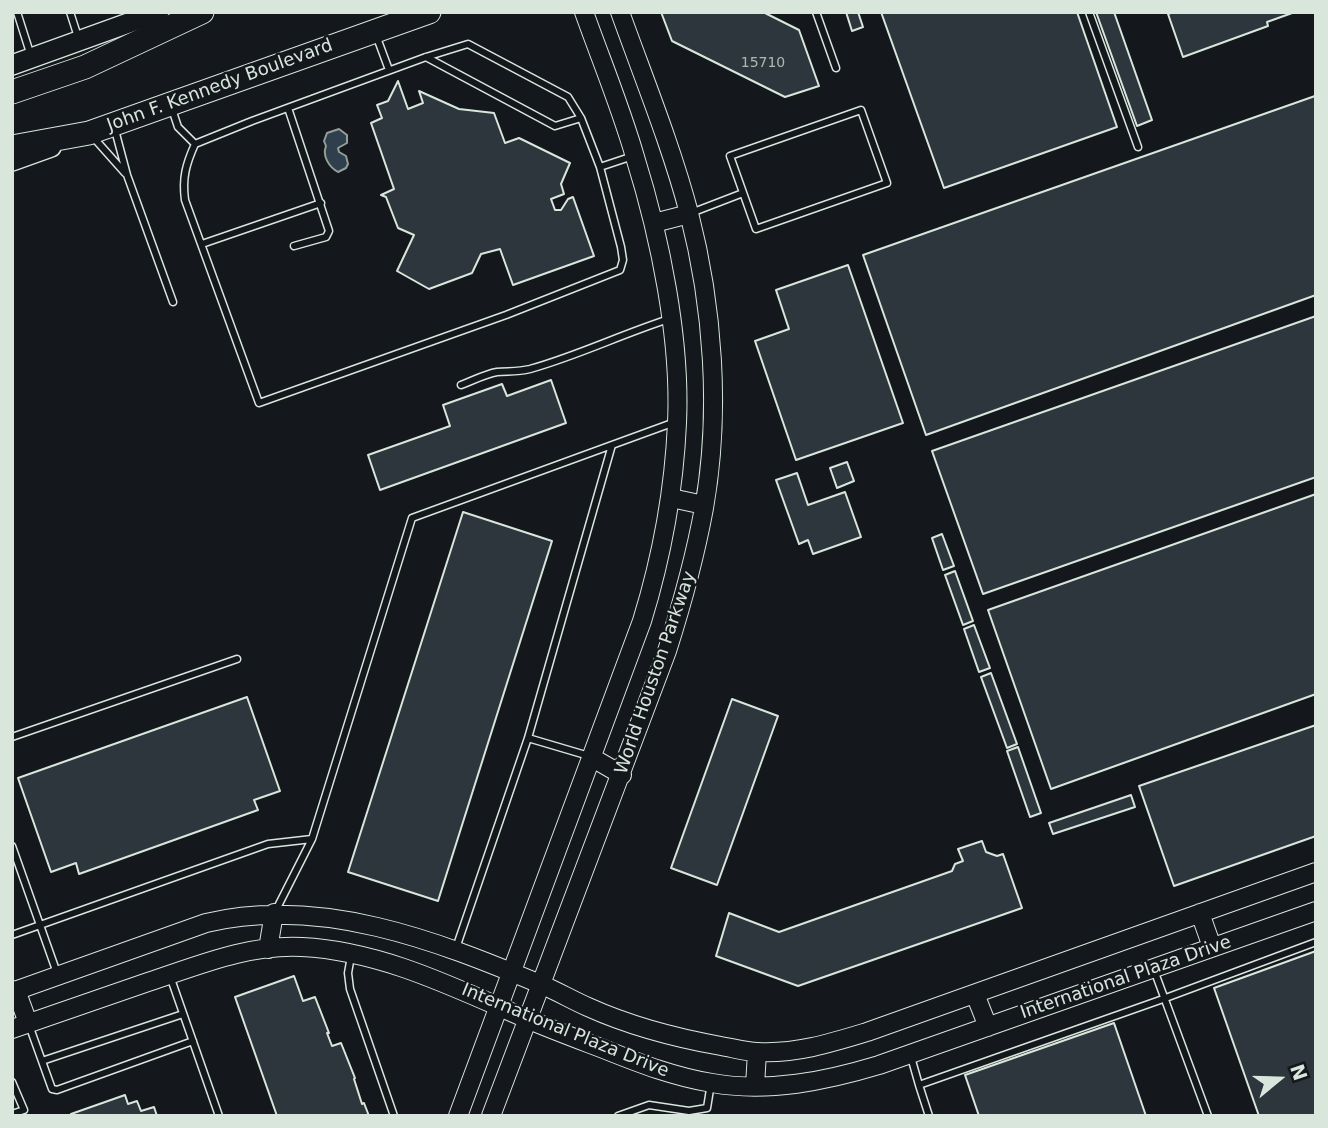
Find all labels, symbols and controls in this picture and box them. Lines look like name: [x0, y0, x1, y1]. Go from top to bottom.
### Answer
street label: John F. Kennedy Boulevard: [104, 35, 336, 137]
house number: 15710: [741, 55, 785, 71]
street label: World Houston Parkway: [611, 569, 701, 777]
street label: International Plaza Drive: [1018, 932, 1234, 1024]
street label: International Plaza Drive: [458, 979, 672, 1083]
north arrow: [1244, 1044, 1314, 1114]
text: N: [1286, 1061, 1312, 1083]

